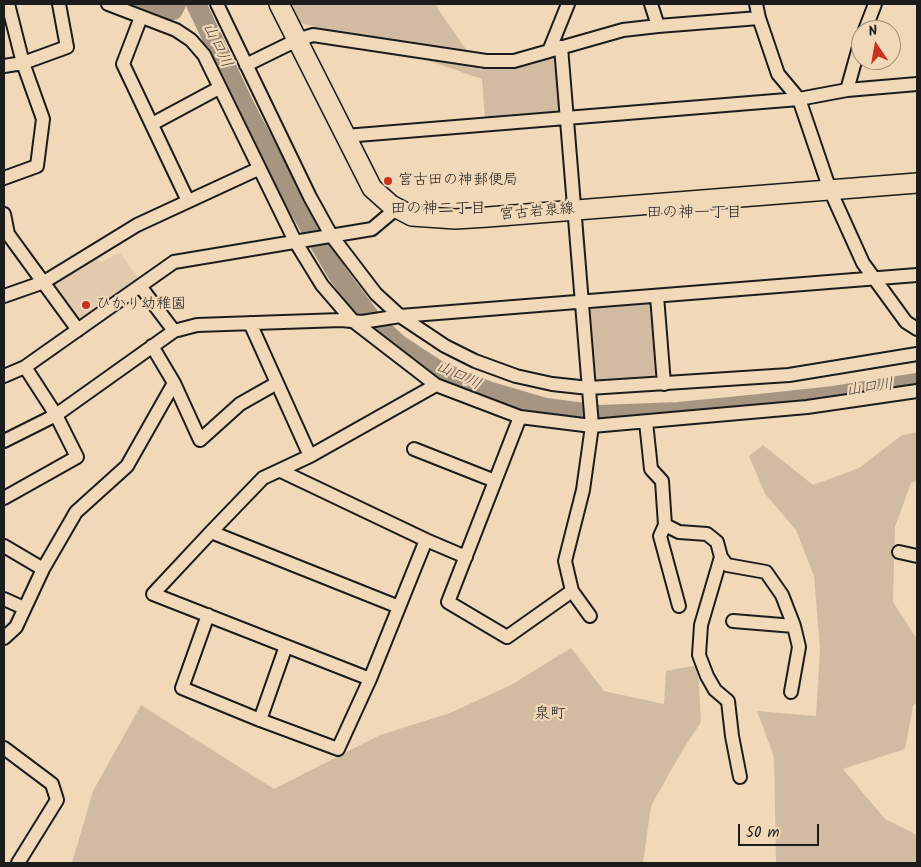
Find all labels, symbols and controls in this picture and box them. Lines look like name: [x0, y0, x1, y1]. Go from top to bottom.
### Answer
water label: 山口川: [197, 20, 235, 72]
north arrow: [851, 20, 901, 70]
text: N: [866, 20, 880, 43]
place label: 宮古田の神郵便局: [398, 172, 518, 190]
marker: 宮古田の神郵便局: [382, 175, 394, 187]
district label: 田の神二丁目: [390, 200, 486, 220]
street label: 宮古岩泉線: [499, 201, 575, 225]
district label: 田の神一丁目: [646, 204, 742, 224]
place label: ひかり幼稚園: [96, 296, 186, 314]
marker: ひかり幼稚園: [80, 299, 92, 311]
water label: 山口川: [432, 358, 484, 396]
water label: 山口川: [845, 376, 895, 402]
district label: 泉町: [534, 705, 566, 725]
scale bar: [741, 814, 822, 846]
text: 50 m: [746, 821, 780, 845]

